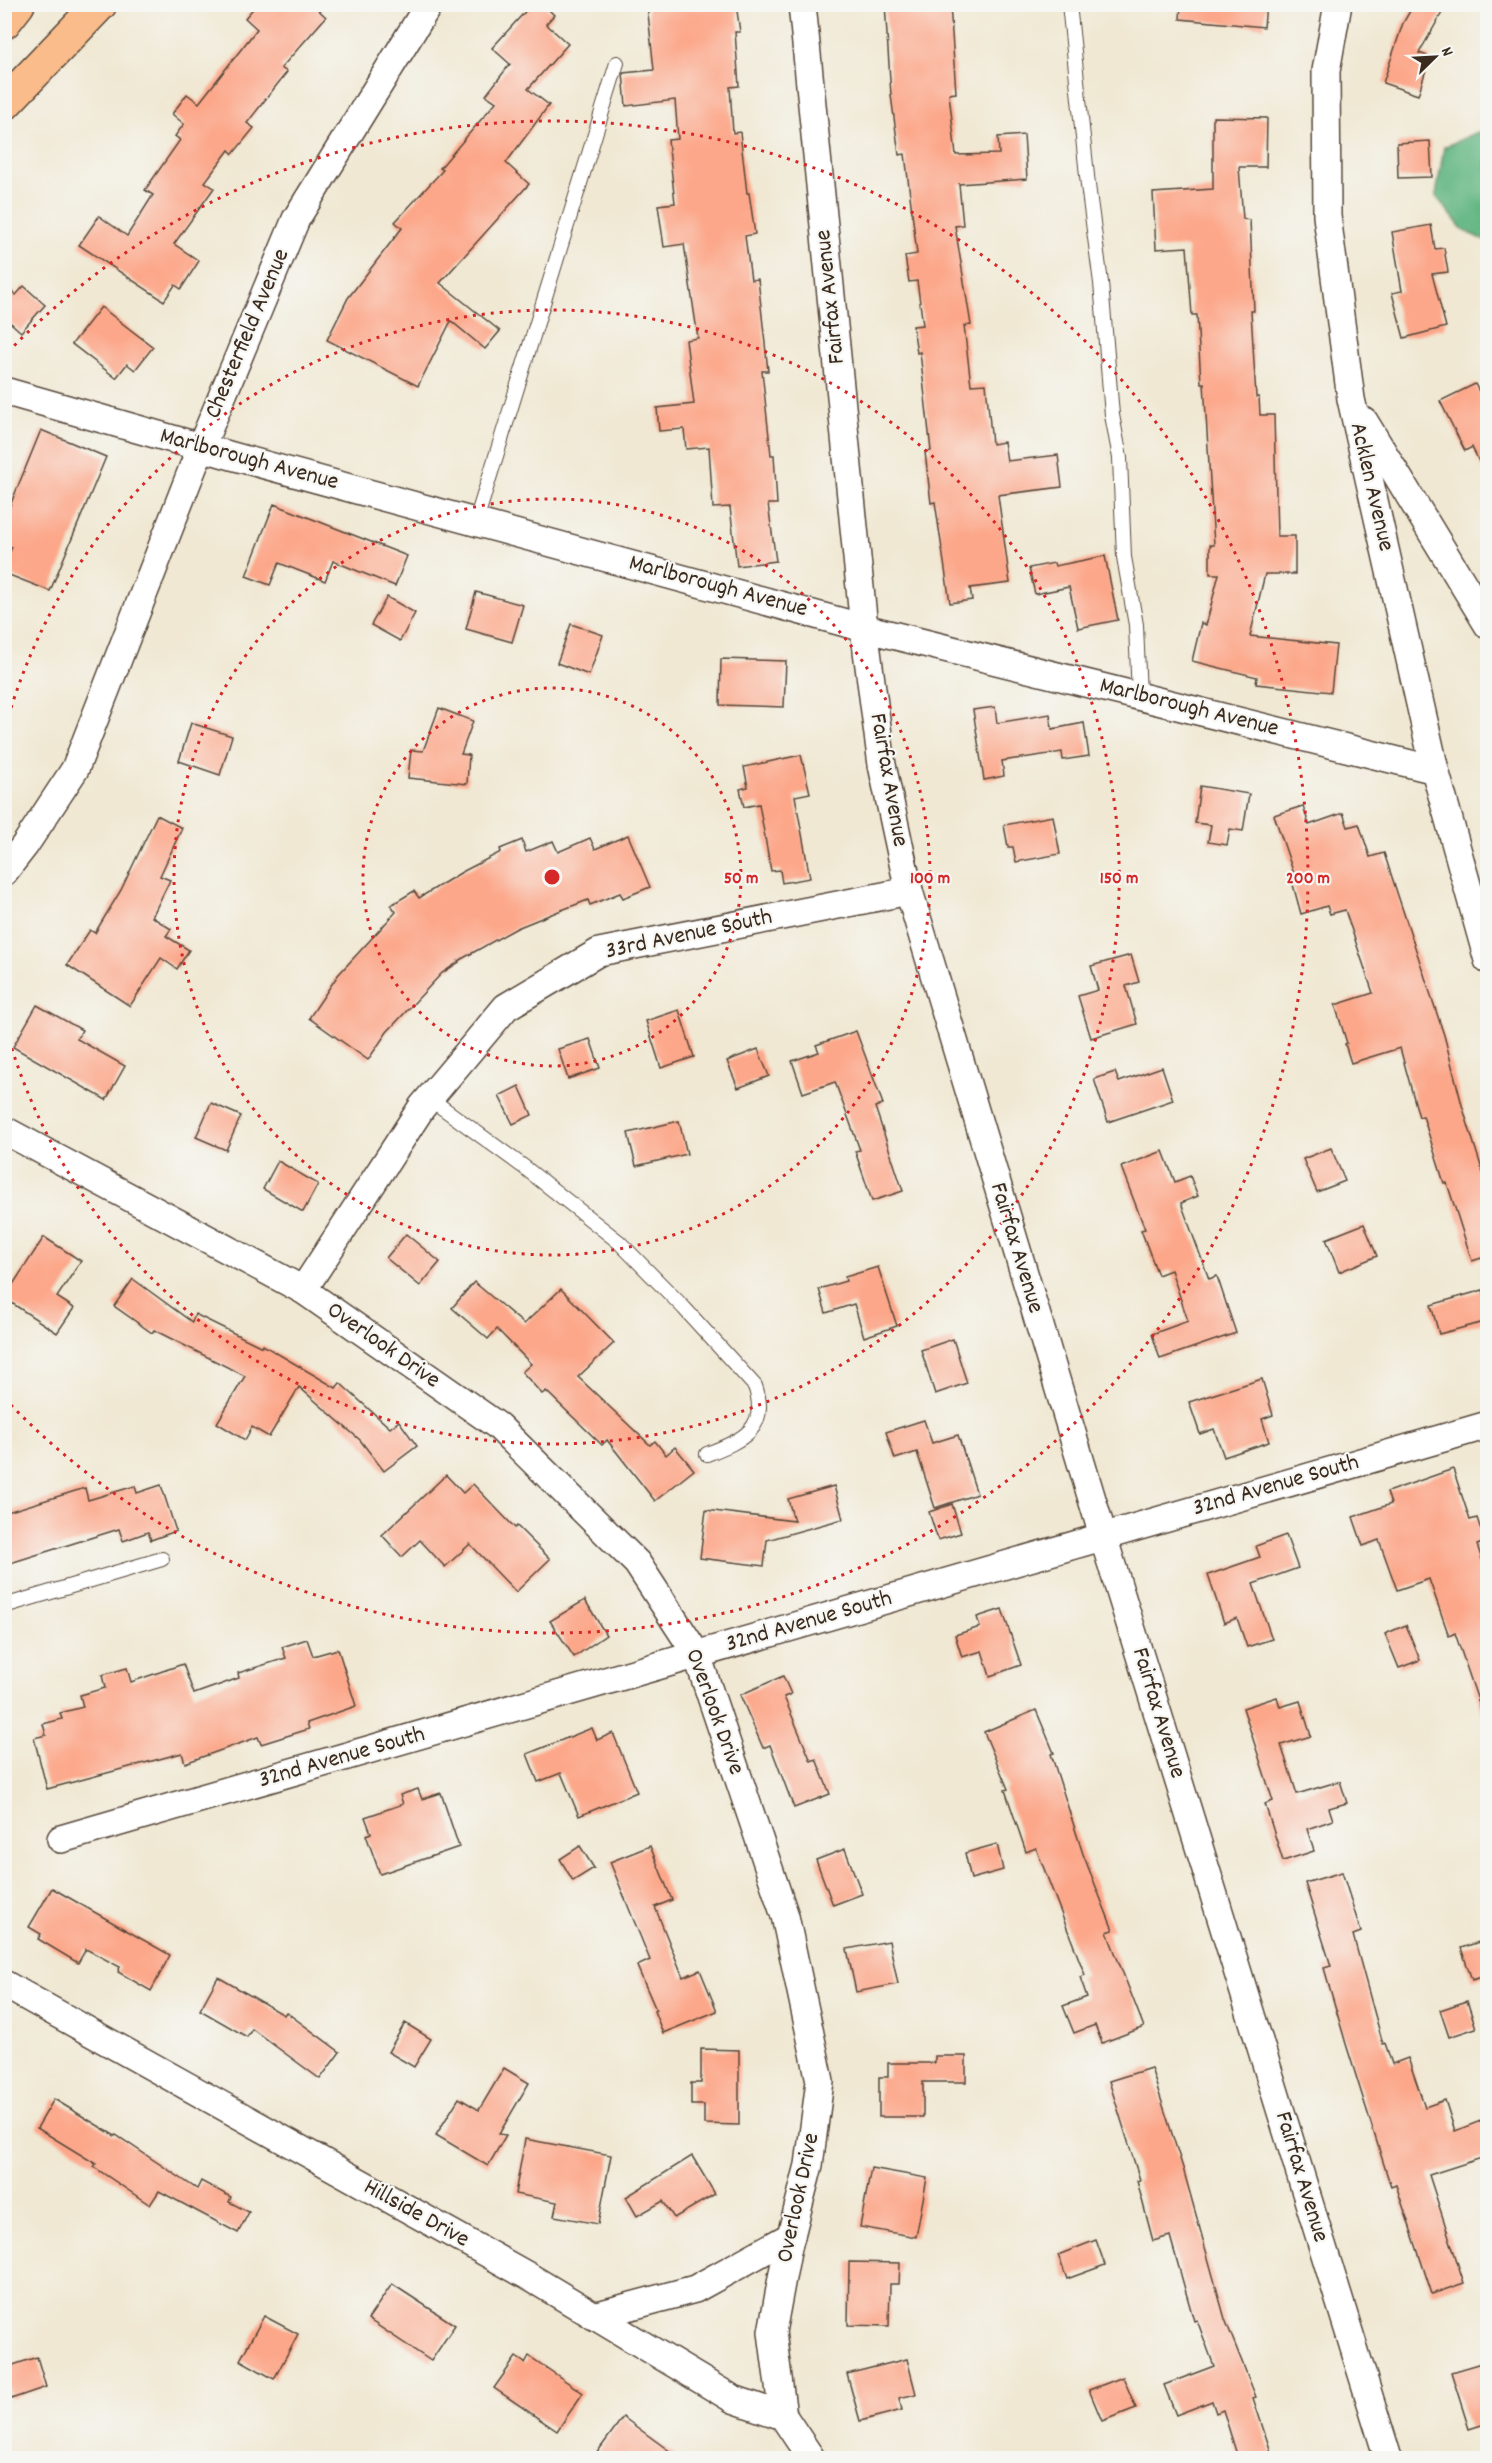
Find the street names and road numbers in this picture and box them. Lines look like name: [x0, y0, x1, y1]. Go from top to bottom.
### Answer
street label: Fairfax Avenue: [807, 228, 855, 366]
street label: Chesterfield Avenue: [197, 244, 299, 424]
street label: Acklen Avenue: [1340, 419, 1402, 555]
street label: Marlborough Avenue: [156, 420, 342, 500]
street label: Marlborough Avenue: [625, 547, 811, 627]
street label: Marlborough Avenue: [1096, 669, 1282, 747]
street label: Fairfax Avenue: [860, 711, 916, 849]
street label: 33rd Avenue South: [603, 901, 775, 969]
street label: Fairfax Avenue: [980, 1178, 1052, 1318]
street label: Overlook Drive: [319, 1294, 447, 1398]
street label: 32nd Avenue South: [1189, 1446, 1363, 1526]
street label: 32nd Avenue South: [722, 1582, 896, 1662]
street label: Fairfax Avenue: [1122, 1643, 1194, 1783]
street label: Overlook Drive: [675, 1644, 753, 1780]
street label: 32nd Avenue South: [255, 1718, 429, 1798]
street label: Fairfax Avenue: [1265, 2107, 1337, 2247]
street label: Overlook Drive: [769, 2130, 829, 2266]
street label: Hillside Drive: [357, 2171, 475, 2257]

